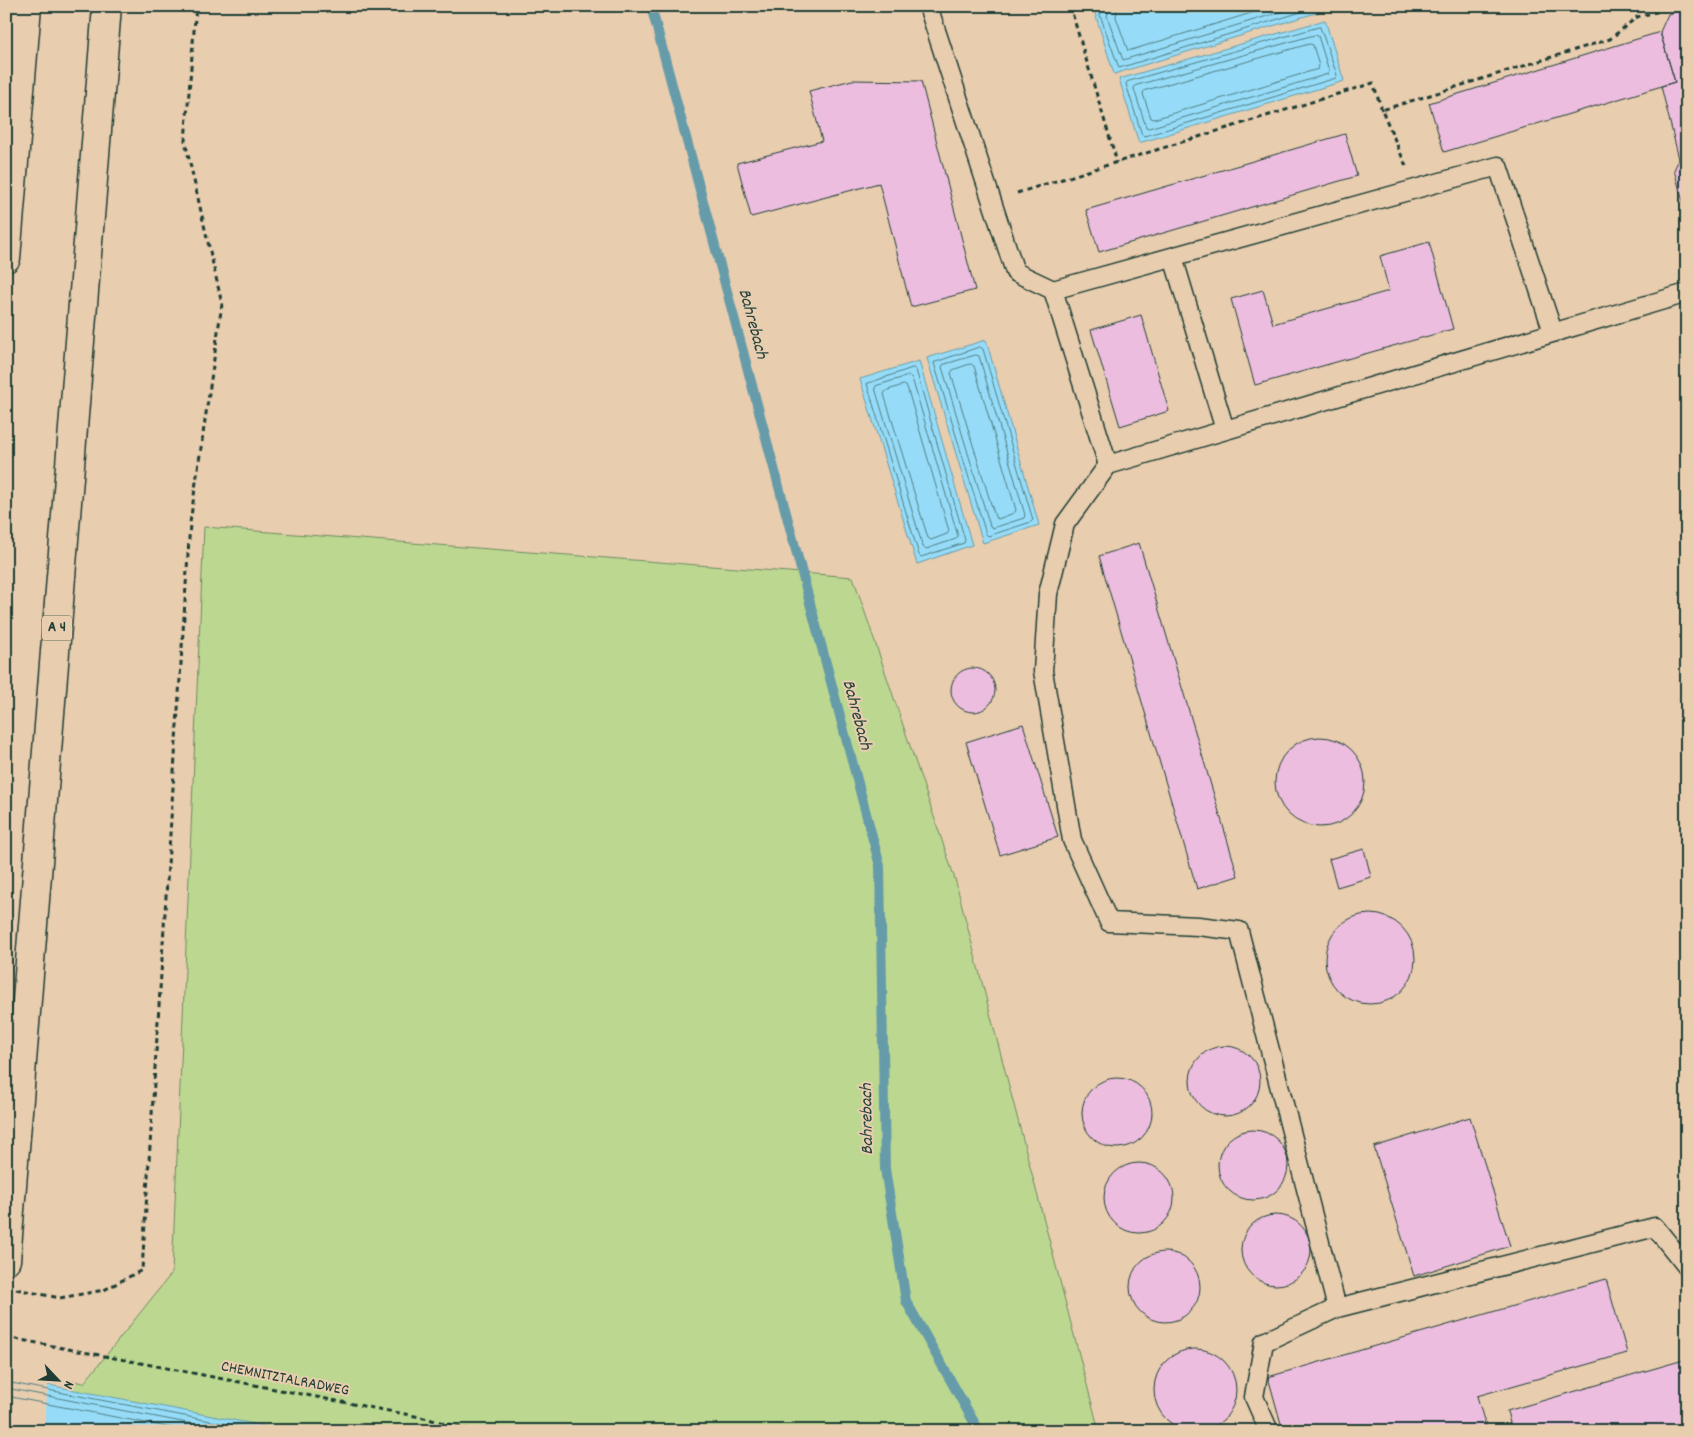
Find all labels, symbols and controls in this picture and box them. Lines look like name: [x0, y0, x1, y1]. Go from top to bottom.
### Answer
water label: Bahrebach: [731, 286, 774, 363]
road number: A 4: [42, 616, 72, 640]
water label: Bahrebach: [835, 677, 878, 754]
water label: Bahrebach: [855, 1082, 881, 1155]
north arrow: [32, 1354, 82, 1404]
street label: CHEMNITZTALRADWEG: [219, 1355, 351, 1403]
text: N: [57, 1377, 78, 1392]

